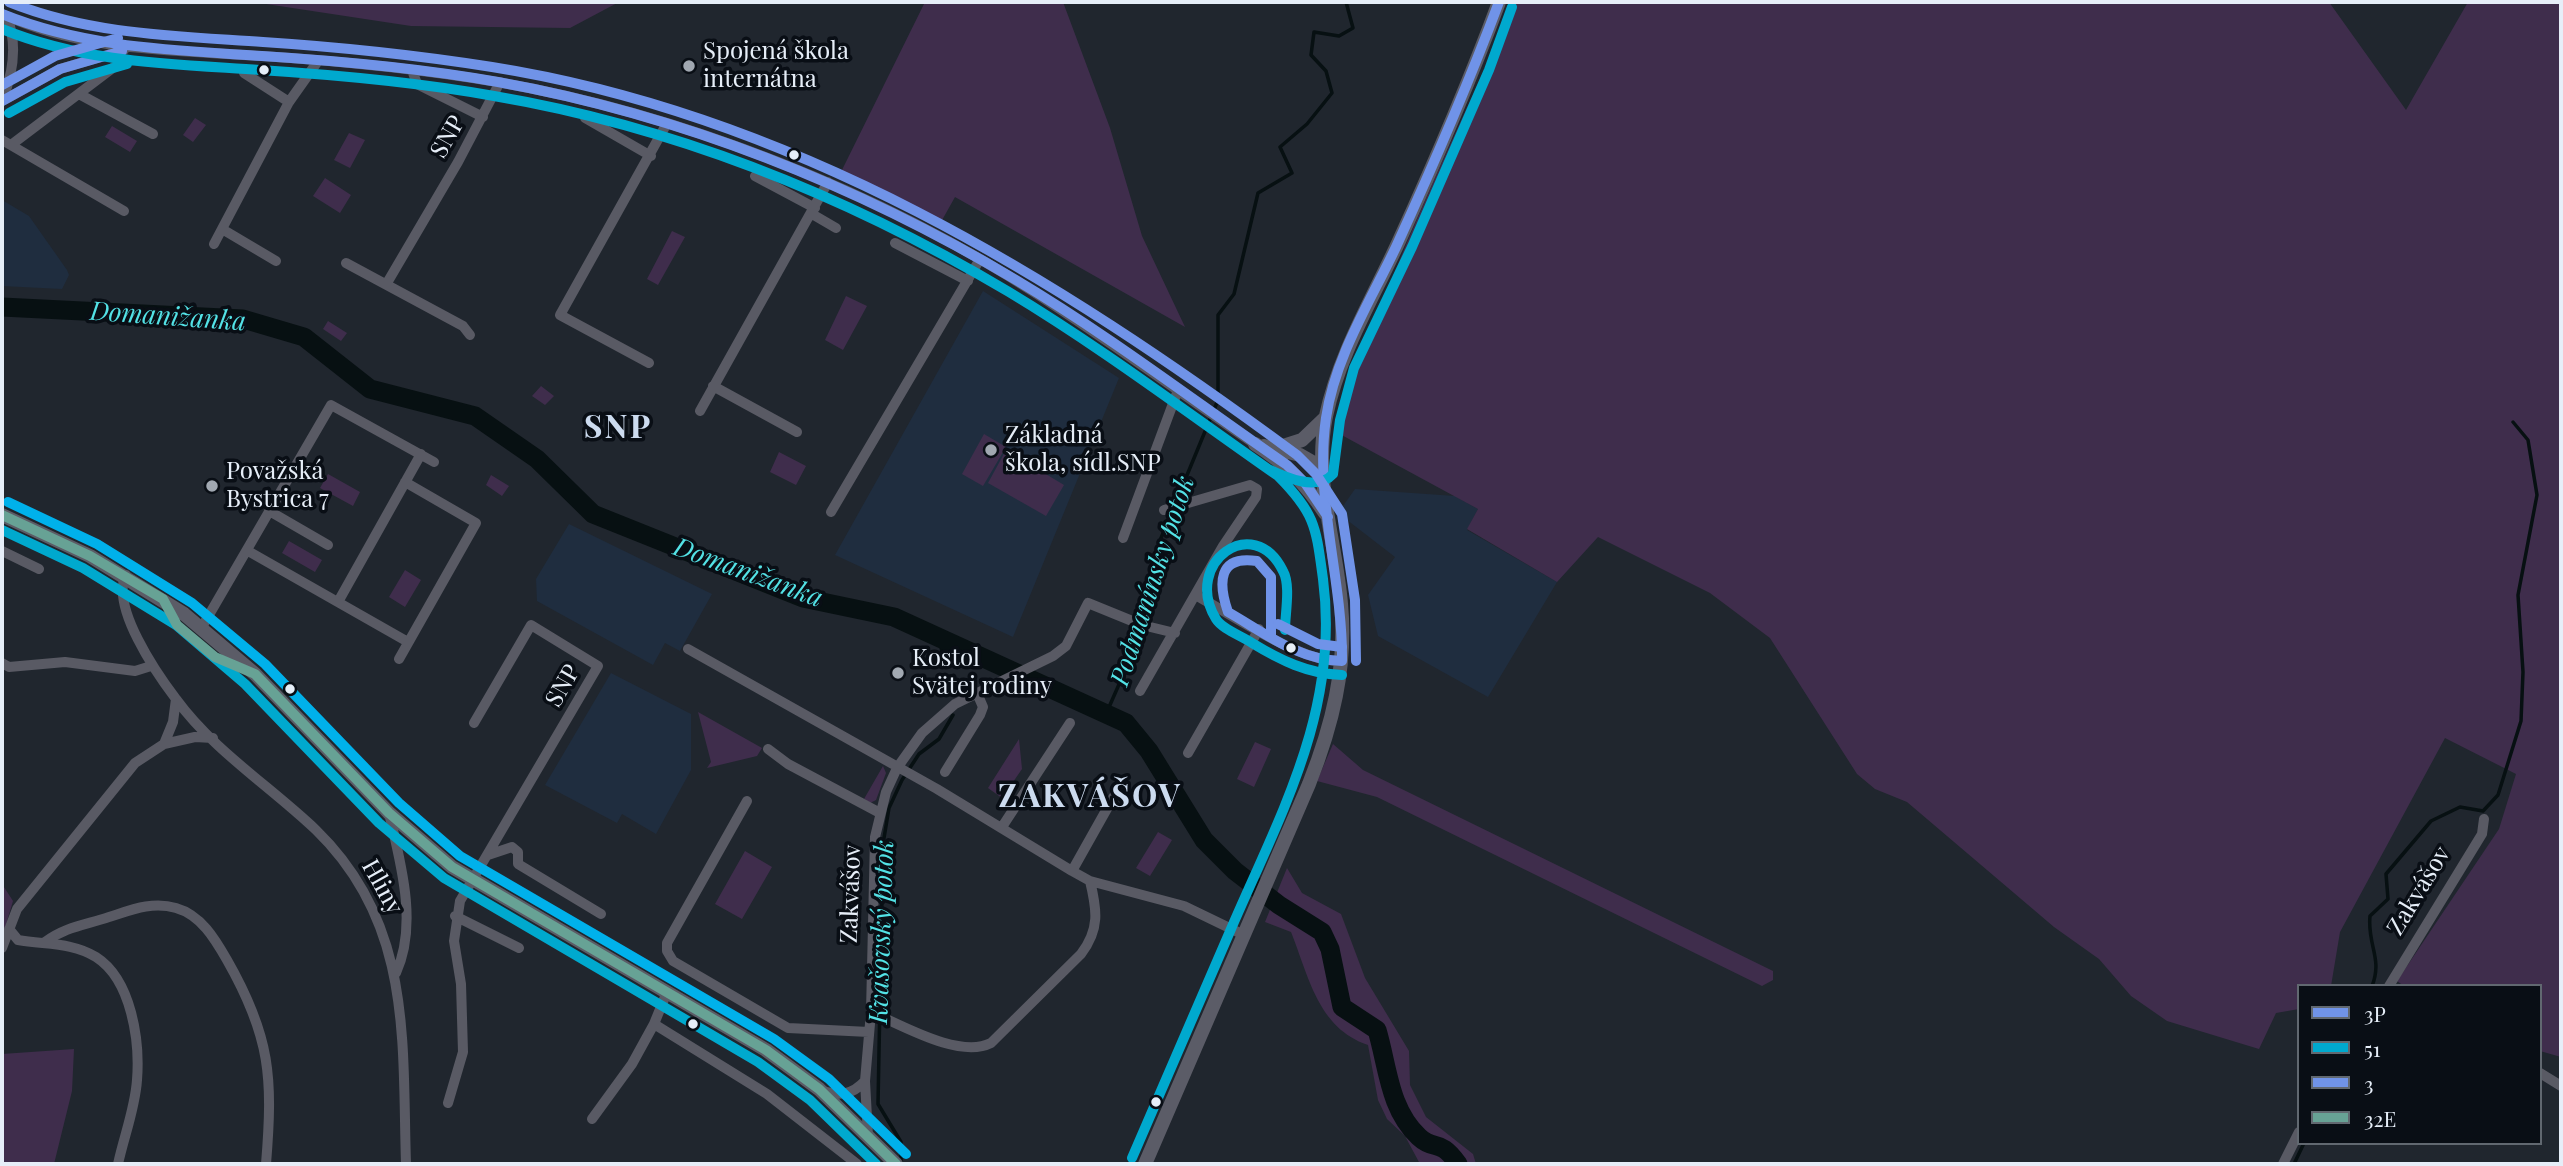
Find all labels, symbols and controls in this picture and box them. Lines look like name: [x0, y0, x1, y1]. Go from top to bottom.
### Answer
place label: Spojená škola internátna: [703, 38, 849, 94]
marker: Spojená škola internátna: [681, 58, 697, 74]
unlabelled marker: [257, 63, 271, 77]
street label: SNP: [425, 111, 471, 163]
unlabelled marker: [787, 148, 801, 162]
water label: Domanižanka: [89, 296, 247, 338]
district label: SNP: [584, 409, 652, 447]
place label: Základná škola, sídl.SNP: [1005, 422, 1161, 478]
marker: Základná škola, sídl.SNP: [983, 442, 999, 458]
place label: Považská Bystrica 7: [226, 458, 329, 514]
water label: Podmanínsky potok: [1104, 472, 1202, 690]
marker: Považská Bystrica 7: [204, 478, 220, 494]
water label: Domanižanka: [669, 532, 827, 614]
unlabelled marker: [1284, 641, 1298, 655]
place label: Kostol Svätej rodiny: [912, 645, 1052, 701]
street label: SNP: [540, 660, 586, 712]
marker: Kostol Svätej rodiny: [890, 665, 906, 681]
unlabelled marker: [283, 682, 297, 696]
district label: ZAKVÁŠOV: [999, 778, 1181, 816]
water label: Kvašovský potok: [863, 839, 901, 1025]
street label: Zakvášov: [2381, 841, 2457, 941]
street label: Zakvášov: [835, 844, 867, 944]
street label: Hliny: [355, 855, 409, 919]
legend: [2297, 984, 2542, 1145]
text: 3P: [2364, 999, 2386, 1027]
unlabelled marker: [686, 1017, 700, 1031]
text: 51: [2364, 1034, 2381, 1062]
text: 3: [2364, 1069, 2373, 1097]
unlabelled marker: [1149, 1095, 1163, 1109]
text: 32E: [2364, 1104, 2396, 1132]

